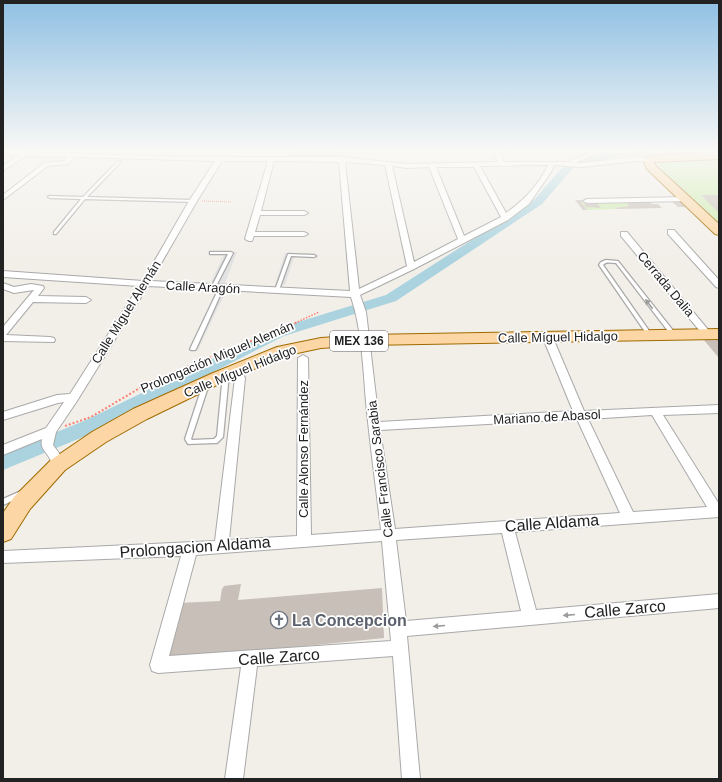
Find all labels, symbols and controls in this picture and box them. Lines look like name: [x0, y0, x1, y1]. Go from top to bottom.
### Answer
street label: Cerrada Dalia: [634, 248, 698, 320]
street label: Calle Miguel Alemán: [88, 258, 164, 366]
street label: Calle Aragón: [165, 278, 241, 296]
one-way arrow: [644, 299, 653, 310]
street label: Prolongación Miguel Alemán: [138, 318, 296, 396]
street label: Calle Míguel Hidalgo: [498, 328, 618, 346]
road number: MEX 136: [330, 331, 388, 351]
street label: Calle Míguel Hidalgo: [182, 342, 298, 400]
street label: Calle Alonso Fernández: [296, 380, 311, 518]
street label: Calle Francisco Sarabia: [364, 399, 396, 538]
street label: Mariano de Abasol: [493, 407, 601, 427]
street label: Calle Aldama: [504, 511, 600, 535]
street label: Prolongacion Aldama: [119, 533, 271, 561]
street label: Calle Zarco: [584, 597, 667, 621]
church icon: La Concepcion: [269, 610, 289, 630]
one-way arrow: [563, 611, 575, 618]
place label: La Concepcion: [292, 612, 407, 629]
one-way arrow: [433, 622, 445, 629]
street label: Calle Zarco: [238, 646, 320, 668]

